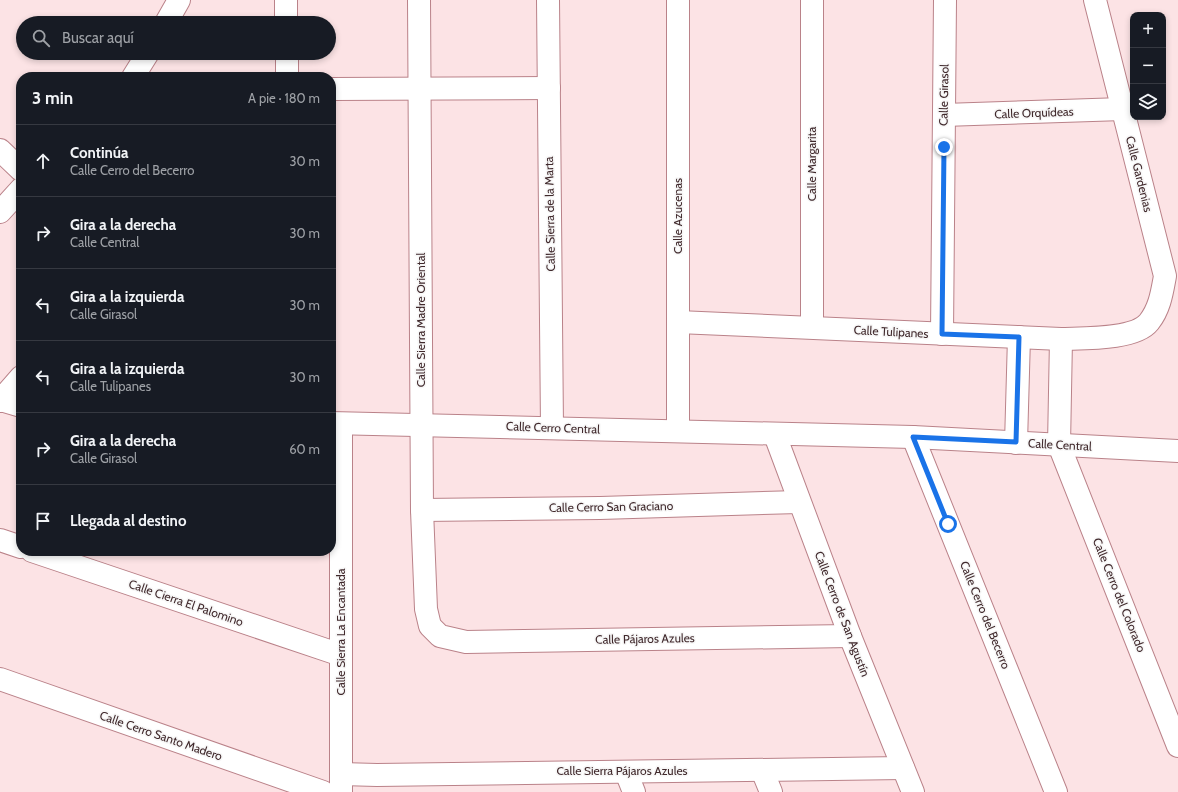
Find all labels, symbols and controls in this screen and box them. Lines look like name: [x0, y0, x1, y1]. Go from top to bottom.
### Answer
map controls: [1130, 12, 1166, 120]
button: +: [1130, 12, 1166, 48]
search box: [16, 16, 336, 60]
icon: search: [30, 27, 52, 49]
text: Buscar aquí: [62, 29, 134, 47]
button: −: [1130, 48, 1166, 84]
street label: Calle Girasol: [935, 64, 952, 126]
button: layers: [1130, 84, 1166, 120]
text: 3 min: [32, 88, 73, 108]
text: A pie · 180 m: [248, 90, 320, 106]
street label: Calle Orquídeas: [994, 104, 1074, 121]
street label: Calle Margarita: [804, 126, 819, 201]
street label: Calle Gardenias: [1123, 134, 1156, 213]
route end: [935, 138, 953, 156]
text: Continúa: [70, 144, 128, 162]
icon: ahead: [32, 150, 54, 172]
text: 30 m: [290, 153, 320, 169]
street label: Calle Sierra de la Marta: [541, 156, 558, 272]
text: Calle Cerro del Becerro: [70, 162, 194, 178]
street label: Calle Azucenas: [670, 178, 685, 254]
text: Gira a la derecha: [70, 216, 176, 234]
icon: right: [32, 222, 54, 244]
text: 30 m: [290, 225, 320, 241]
text: Calle Central: [70, 234, 139, 250]
street label: Calle Sierra Madre Oriental: [413, 253, 428, 387]
text: Gira a la izquierda: [70, 288, 184, 306]
icon: left: [32, 294, 54, 316]
text: 30 m: [290, 297, 320, 313]
text: Calle Girasol: [70, 306, 137, 322]
street label: Calle Tulipanes: [853, 322, 929, 341]
text: Gira a la izquierda: [70, 360, 184, 378]
icon: left: [32, 366, 54, 388]
text: 30 m: [290, 369, 320, 385]
text: Calle Tulipanes: [70, 378, 151, 394]
street label: Calle Cerro Central: [506, 418, 600, 437]
text: Gira a la derecha: [70, 432, 176, 450]
street label: Calle Central: [1028, 435, 1092, 454]
icon: right: [32, 438, 54, 460]
text: 60 m: [289, 441, 320, 457]
text: Calle Girasol: [70, 450, 137, 466]
street label: Calle Cerro San Graciano: [549, 498, 674, 515]
icon: arrive: [32, 510, 54, 532]
text: Llegada al destino: [70, 512, 186, 530]
route start: [939, 515, 957, 533]
street label: Calle Cerro del Colorado: [1090, 535, 1149, 655]
street label: Calle Cerro de San Agustín: [812, 549, 873, 679]
street label: Calle Cerro del Becerro: [957, 559, 1014, 671]
street label: Calle Sierra La Encantada: [333, 568, 348, 695]
street label: Calle Cierra El Palomino: [127, 576, 246, 629]
street label: Calle Pájaros Azules: [595, 630, 695, 647]
street label: Calle Cerro Santo Madero: [98, 707, 225, 764]
street label: Calle Sierra Pájaros Azules: [556, 763, 688, 778]

